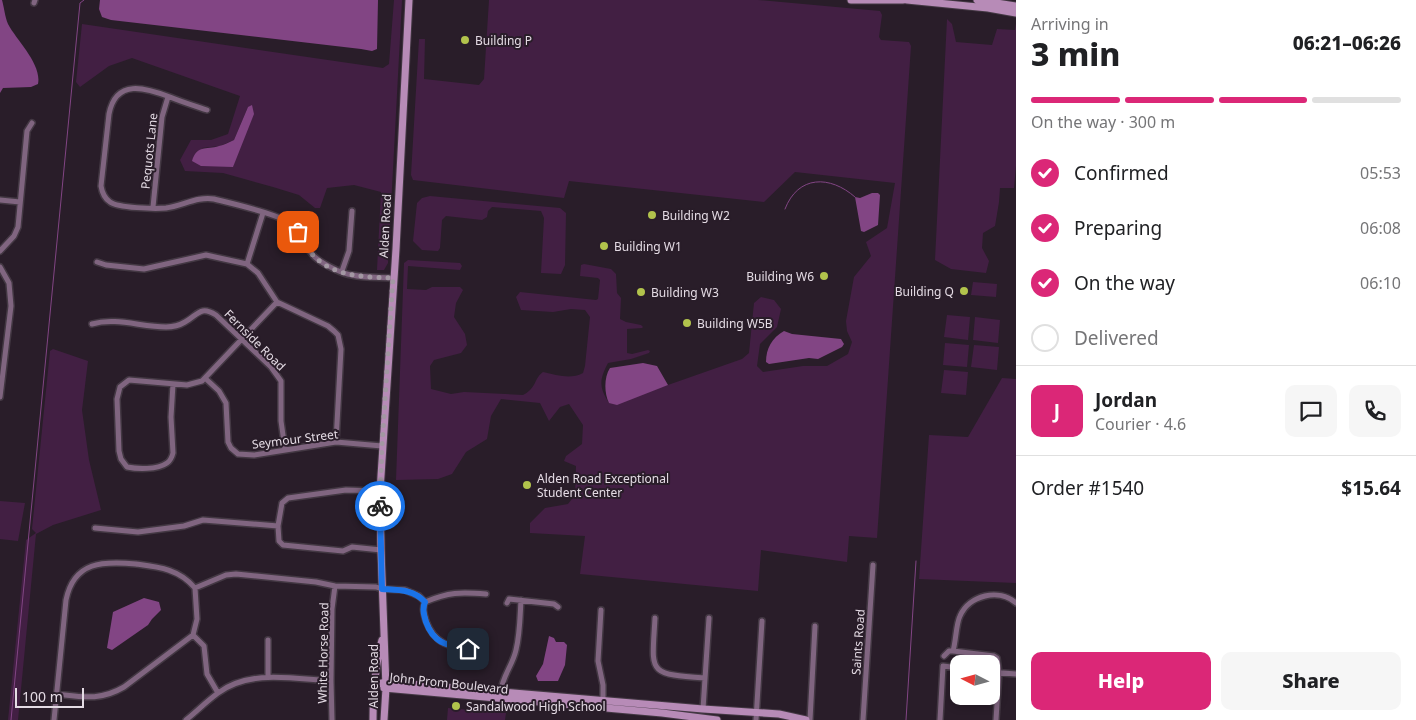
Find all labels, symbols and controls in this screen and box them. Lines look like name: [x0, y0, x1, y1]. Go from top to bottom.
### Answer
text: Arriving in: [1031, 13, 1109, 35]
text: 06:21–06:26: [1293, 30, 1401, 56]
place label: Building P: [475, 32, 532, 49]
text: 3 min: [1031, 32, 1120, 75]
marker: Building P: [459, 34, 471, 46]
text: On the way · 300 m: [1031, 111, 1175, 133]
street label: Pequots Lane: [137, 112, 161, 190]
icon: check: [1031, 159, 1059, 187]
text: Confirmed: [1074, 160, 1169, 186]
text: 05:53: [1360, 162, 1401, 184]
street label: Alden Road: [375, 193, 395, 259]
place label: Building W2: [662, 207, 730, 224]
marker: Building W2: [646, 209, 658, 221]
pin: [277, 211, 319, 253]
icon: check: [1031, 214, 1059, 242]
text: Preparing: [1074, 215, 1162, 241]
text: 06:08: [1360, 217, 1401, 239]
icon: bag: [284, 218, 312, 246]
place label: Building W1: [614, 238, 682, 255]
marker: Building W1: [598, 240, 610, 252]
place label: Building W6: [746, 268, 814, 285]
icon: check: [1031, 269, 1059, 297]
marker: Building W6: [818, 270, 830, 282]
text: On the way: [1074, 270, 1175, 296]
text: 06:10: [1360, 272, 1401, 294]
place label: Building Q: [895, 283, 954, 300]
place label: Building W3: [651, 284, 719, 301]
marker: Building Q: [958, 285, 970, 297]
marker: Building W3: [635, 286, 647, 298]
street label: Fernside Road: [221, 306, 289, 374]
place label: Building W5B: [697, 315, 773, 332]
marker: Building W5B: [681, 317, 693, 329]
text: Delivered: [1074, 325, 1159, 351]
button: chat: [1285, 385, 1337, 437]
button: phone: [1349, 385, 1401, 437]
text: Jordan: [1095, 387, 1157, 413]
text: J: [1054, 398, 1060, 424]
text: Courier · 4.6: [1095, 413, 1186, 435]
street label: Seymour Street: [251, 425, 340, 453]
place label: Alden Road Exceptional Student Center: [537, 470, 669, 501]
text: Order #1540: [1031, 475, 1144, 501]
text: $15.64: [1341, 475, 1401, 501]
marker: Alden Road Exceptional Student Center: [521, 479, 533, 491]
courier: [355, 481, 405, 531]
icon: bike: [366, 492, 394, 520]
street label: White Horse Road: [314, 602, 332, 704]
street label: Saints Road: [847, 609, 869, 675]
pin: [447, 628, 489, 670]
icon: home: [454, 635, 482, 663]
street label: Alden Road: [365, 644, 382, 708]
button: Help: [1031, 652, 1211, 710]
button: Share: [1221, 652, 1401, 710]
north arrow: [950, 655, 1000, 705]
map controls: [950, 655, 1000, 705]
street label: John Prom Boulevard: [388, 668, 509, 698]
scale bar: [15, 685, 84, 708]
text: 100 m: [22, 687, 63, 706]
place label: Sandalwood High School: [466, 698, 606, 715]
marker: Sandalwood High School: [450, 700, 462, 712]

